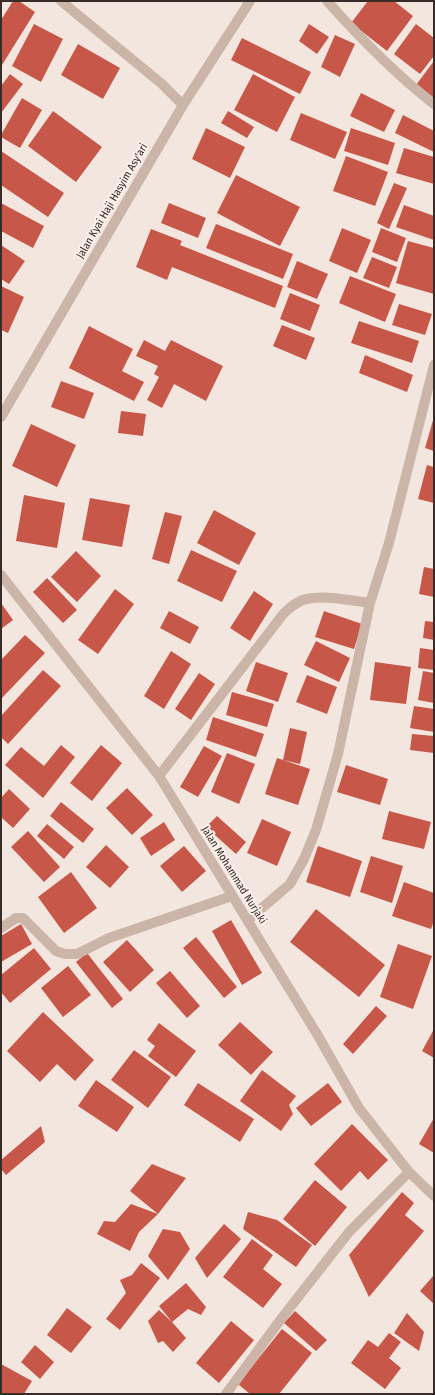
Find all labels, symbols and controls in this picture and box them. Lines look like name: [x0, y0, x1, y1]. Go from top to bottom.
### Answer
street label: Jalan Kyai Haji Hasyim Asy'ari: [74, 141, 150, 261]
street label: Jalan Mohammad Nurjaki: [199, 824, 269, 926]

